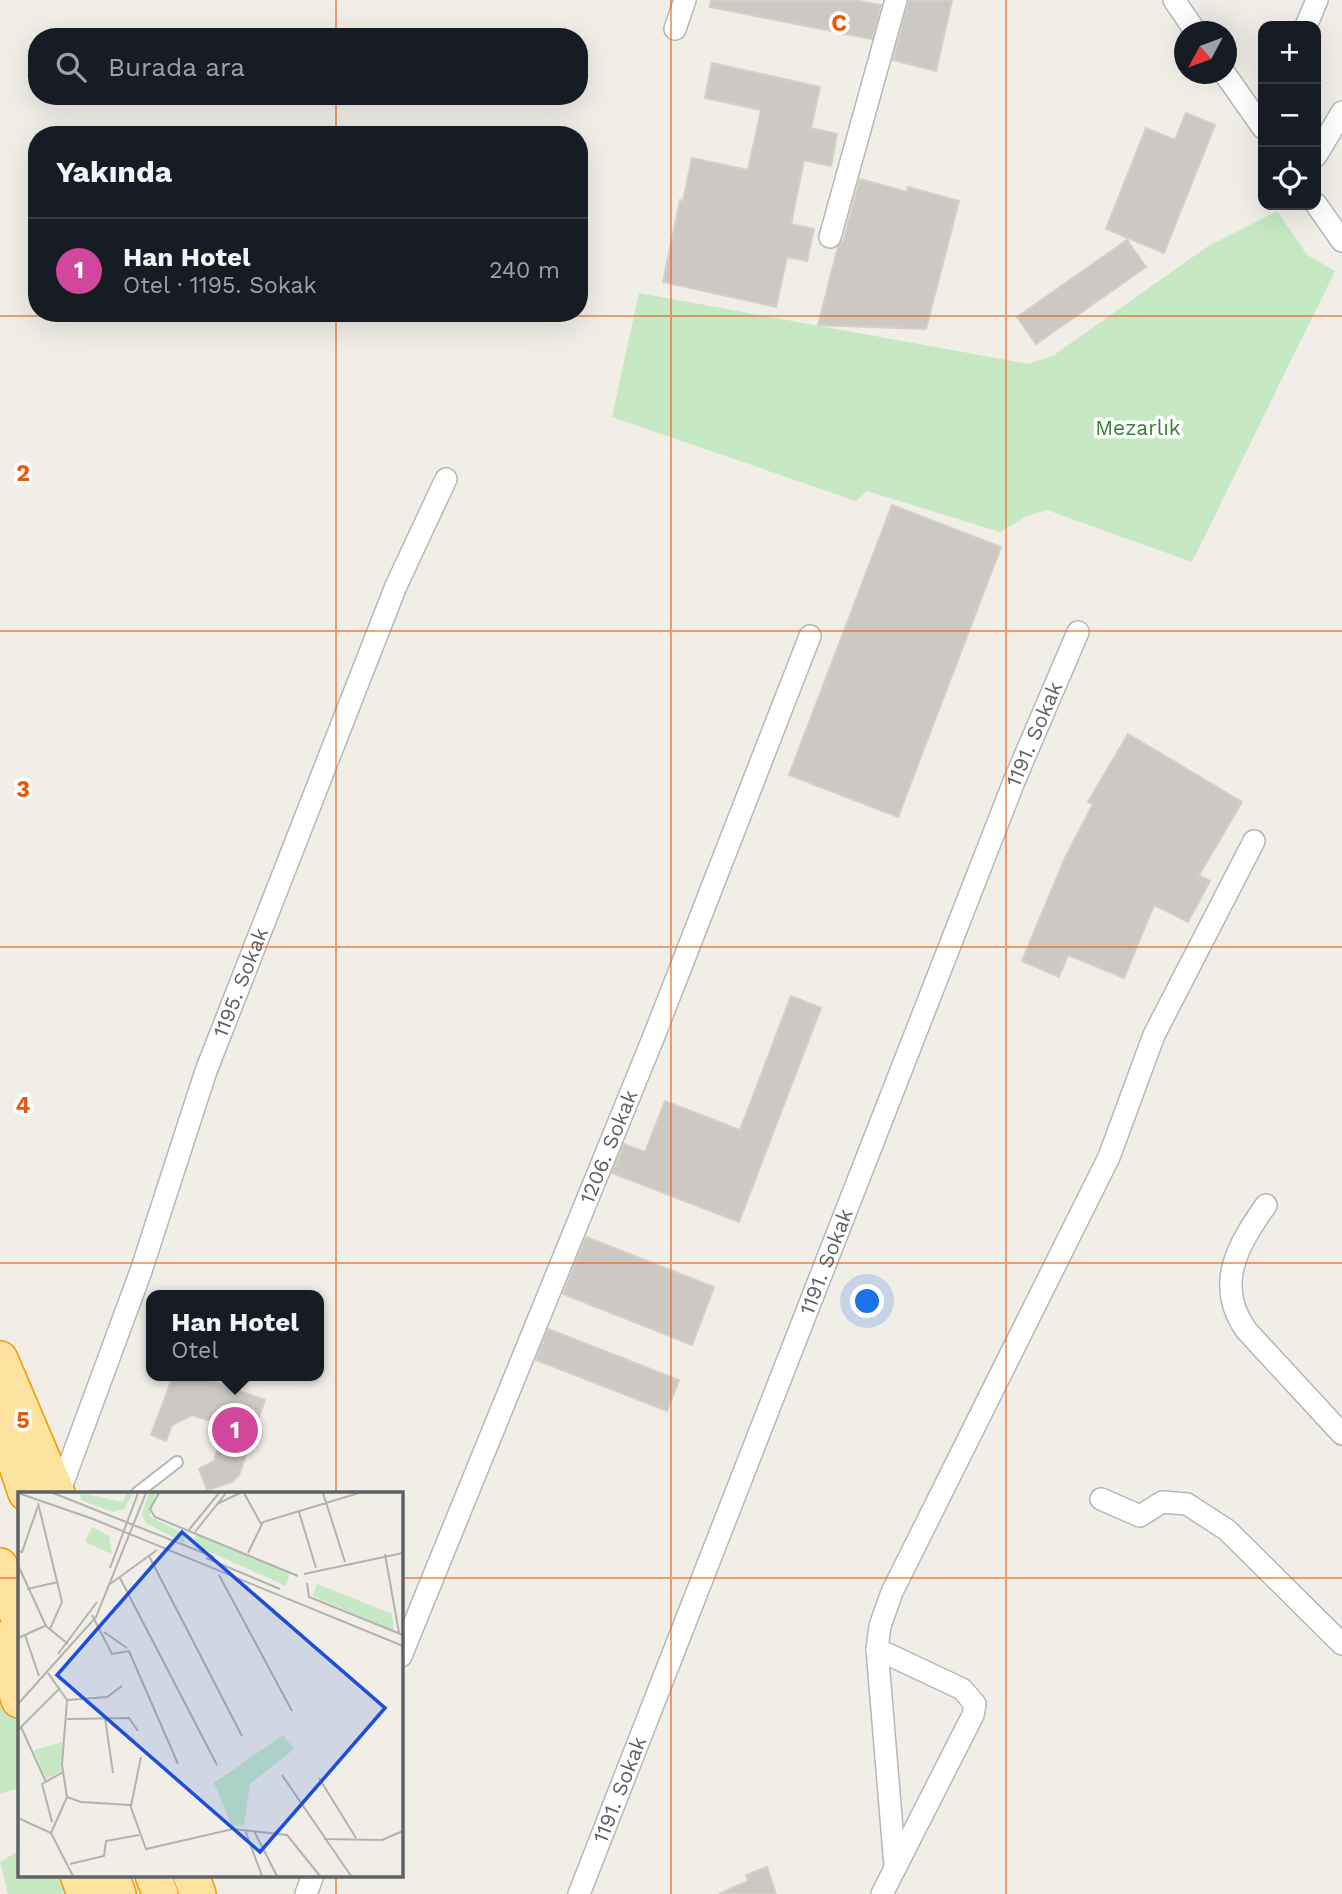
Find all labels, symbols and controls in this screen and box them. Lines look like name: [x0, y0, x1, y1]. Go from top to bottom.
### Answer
text: C: [831, 10, 847, 37]
north arrow: [1174, 21, 1237, 84]
map controls: [1258, 21, 1321, 210]
button: +: [1258, 21, 1321, 84]
search box: [28, 28, 588, 105]
icon: search: [52, 48, 90, 86]
text: Burada ara: [108, 52, 245, 82]
button: −: [1258, 84, 1321, 147]
button: locate: [1258, 147, 1321, 210]
text: Yakında: [56, 154, 172, 189]
text: Han Hotel: [123, 242, 250, 272]
text: 1: [74, 257, 84, 284]
text: 240 m: [489, 257, 560, 284]
text: Otel · 1195. Sokak: [123, 272, 317, 299]
park label: Mezarlık: [1095, 415, 1181, 440]
text: 2: [16, 460, 30, 487]
street label: 1191. Sokak: [1000, 678, 1067, 790]
text: 3: [16, 776, 30, 803]
street label: 1195. Sokak: [207, 924, 273, 1041]
street label: 1206. Sokak: [574, 1086, 643, 1207]
text: 4: [16, 1092, 31, 1119]
street label: 1191. Sokak: [794, 1205, 858, 1318]
your location: [850, 1284, 884, 1318]
popup: [146, 1290, 324, 1381]
text: Han Hotel: [171, 1307, 299, 1337]
text: Otel: [171, 1337, 218, 1364]
pin: 1: [212, 1404, 258, 1456]
text: 5: [16, 1407, 30, 1434]
inset map: [18, 1492, 402, 1876]
street label: 1191. Sokak: [587, 1733, 651, 1846]

